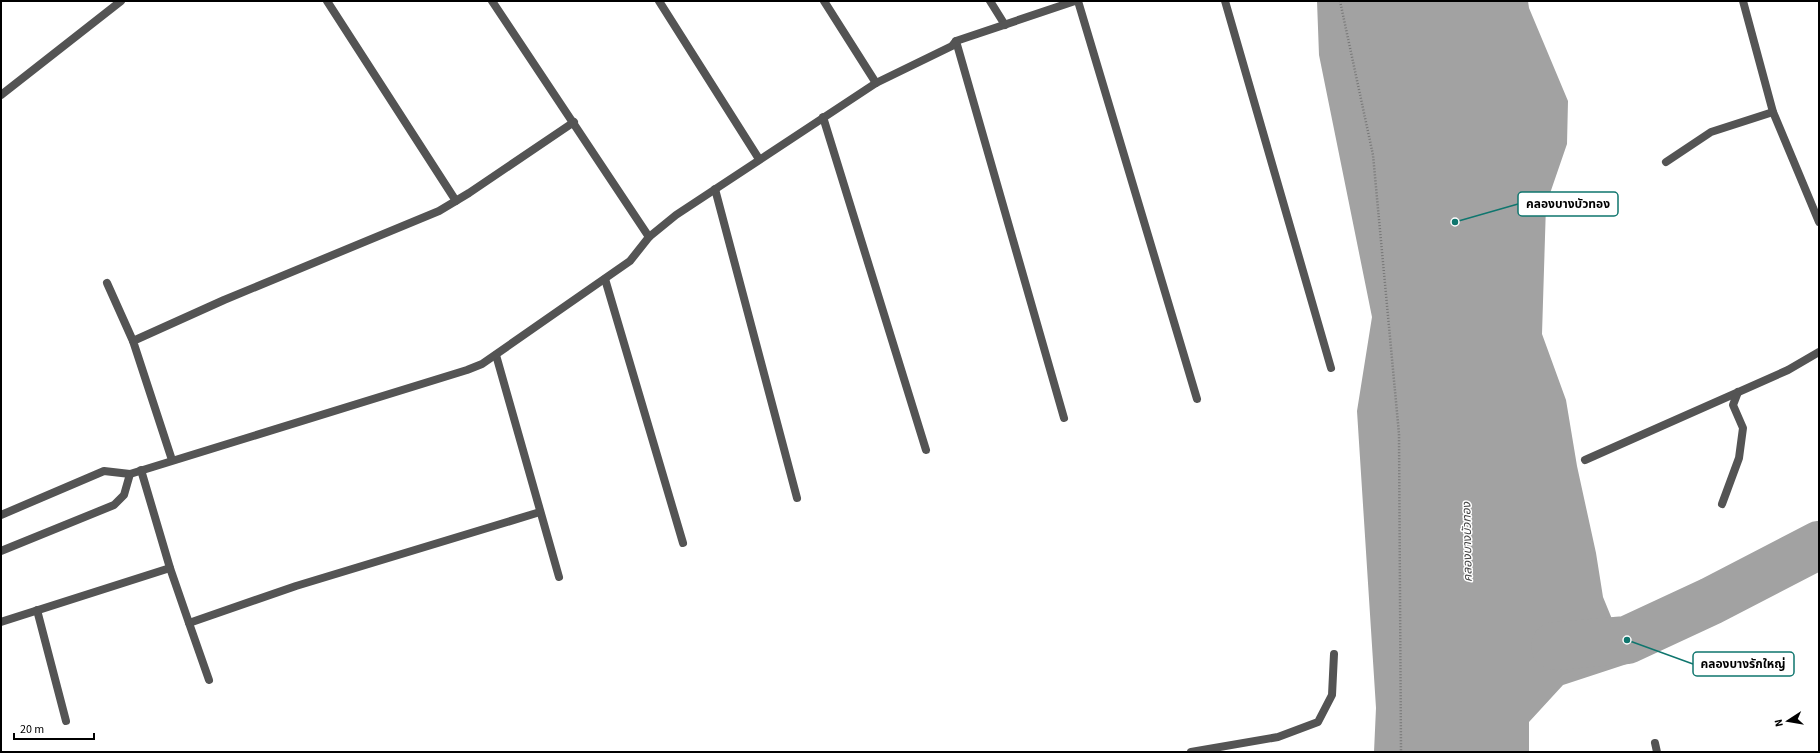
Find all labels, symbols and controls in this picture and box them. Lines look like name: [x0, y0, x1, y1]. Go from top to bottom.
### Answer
callout: คลองบางบัวทอง: [1518, 192, 1618, 216]
text: คลองบางบัวทอง: [1526, 196, 1610, 213]
water label: คลองบางบัวทอง: [1458, 501, 1477, 582]
callout: คลองบางรักใหญ่: [1693, 652, 1794, 676]
text: คลองบางรักใหญ่: [1700, 656, 1786, 673]
north arrow: [1768, 701, 1808, 741]
scale bar: [14, 715, 94, 741]
text: N: [1771, 718, 1787, 728]
text: 20 m: [20, 721, 44, 738]

